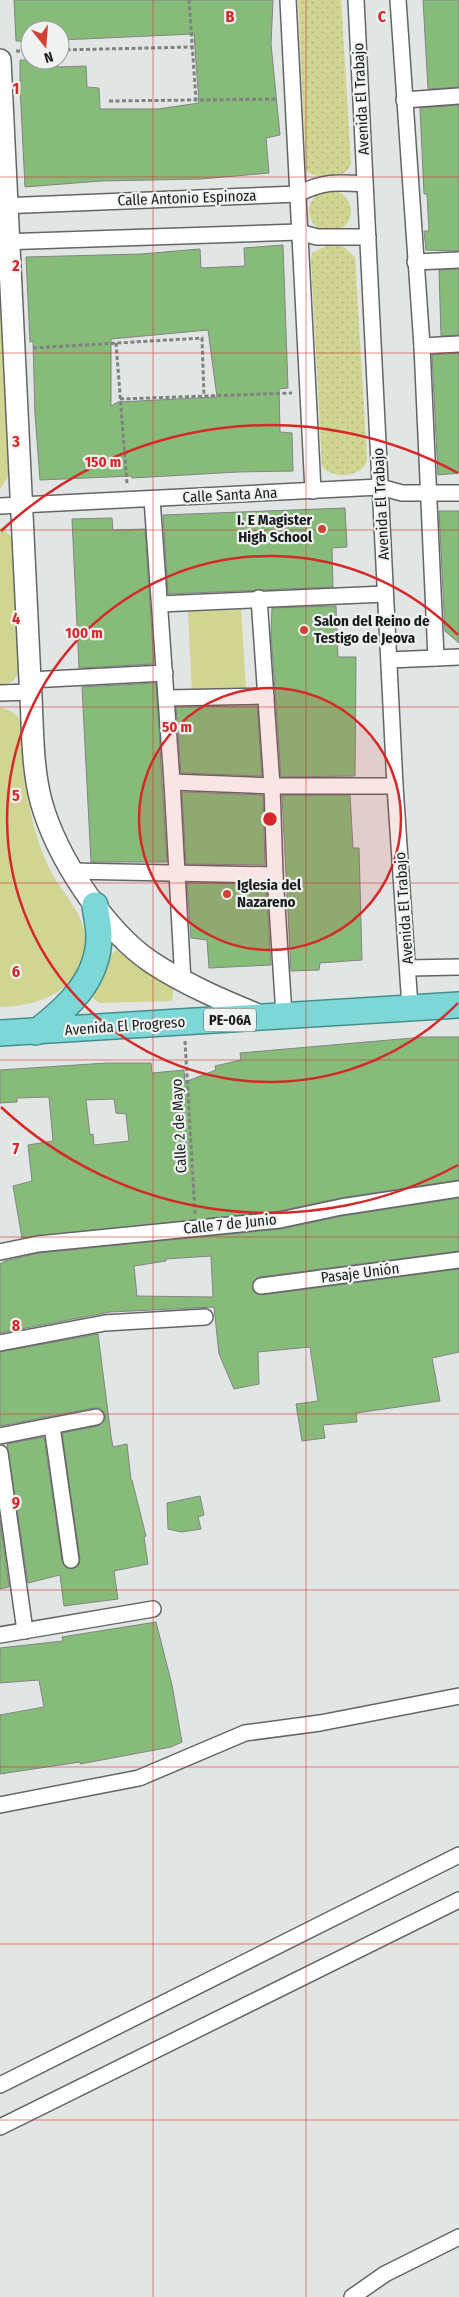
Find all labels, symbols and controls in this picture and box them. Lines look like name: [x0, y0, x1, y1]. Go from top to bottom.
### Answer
text: B: [226, 7, 235, 26]
text: C: [378, 7, 387, 26]
north arrow: [20, 20, 70, 70]
street label: Avenida El Trabajo: [349, 42, 373, 156]
text: N: [42, 48, 55, 66]
text: 1: [13, 79, 19, 98]
street label: Calle Antonio Espinoza: [117, 187, 257, 209]
text: 2: [11, 256, 20, 275]
text: 3: [11, 432, 20, 451]
street label: Avenida El Trabajo: [369, 447, 393, 561]
text: 150 m: [85, 453, 121, 471]
street label: Calle Santa Ana: [182, 484, 278, 506]
place label: I. E Magister High School: [237, 511, 313, 546]
marker: I. E Magister High School: [316, 523, 328, 535]
text: 4: [12, 609, 20, 628]
place label: Salon del Reino de Testigo de Jeova: [314, 612, 430, 647]
text: 100 m: [65, 624, 103, 642]
marker: Salon del Reino de Testigo de Jeova: [298, 624, 310, 636]
text: 50 m: [162, 718, 192, 736]
text: 5: [12, 786, 20, 805]
centre of rings: [261, 810, 279, 828]
street label: Avenida El Trabajo: [391, 851, 417, 965]
place label: Iglesia del Nazareno: [237, 876, 302, 911]
marker: Iglesia del Nazareno: [221, 888, 233, 900]
text: 6: [12, 962, 20, 981]
road number: PE-06A: [204, 1008, 256, 1032]
street label: Avenida El Progreso: [64, 1013, 186, 1039]
street label: Calle 2 de Mayo: [168, 1078, 190, 1174]
text: 7: [13, 1139, 20, 1158]
street label: Calle 7 de Junio: [183, 1210, 278, 1238]
street label: Pasaje Unión: [320, 1259, 400, 1287]
text: 8: [12, 1316, 21, 1335]
text: 9: [12, 1493, 20, 1512]

